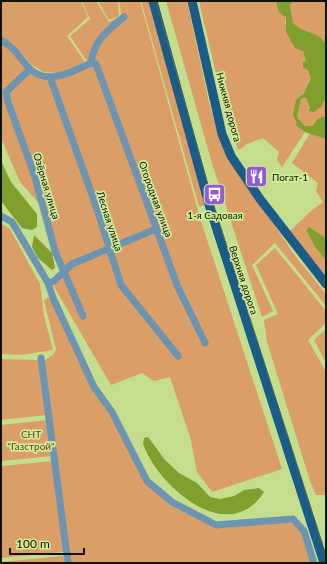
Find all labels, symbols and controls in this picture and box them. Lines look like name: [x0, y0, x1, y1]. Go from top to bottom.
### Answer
street label: Нижняя дорога: [214, 71, 244, 143]
street label: Озёрная улица: [31, 151, 63, 221]
street label: Огородная улица: [137, 159, 175, 239]
restaurant icon: Погат-1: [243, 164, 269, 190]
place label: Погат-1: [272, 171, 308, 183]
bus stop icon: 1-я Садовая: [202, 182, 228, 208]
street label: Лесная улица: [94, 188, 125, 253]
place label: 1-я Садовая: [187, 209, 243, 221]
street label: Верхняя дорога: [227, 244, 261, 316]
park label: СНТ "Газстрой": [7, 428, 55, 452]
scale bar: [10, 530, 84, 556]
text: 100 m: [16, 536, 50, 551]

